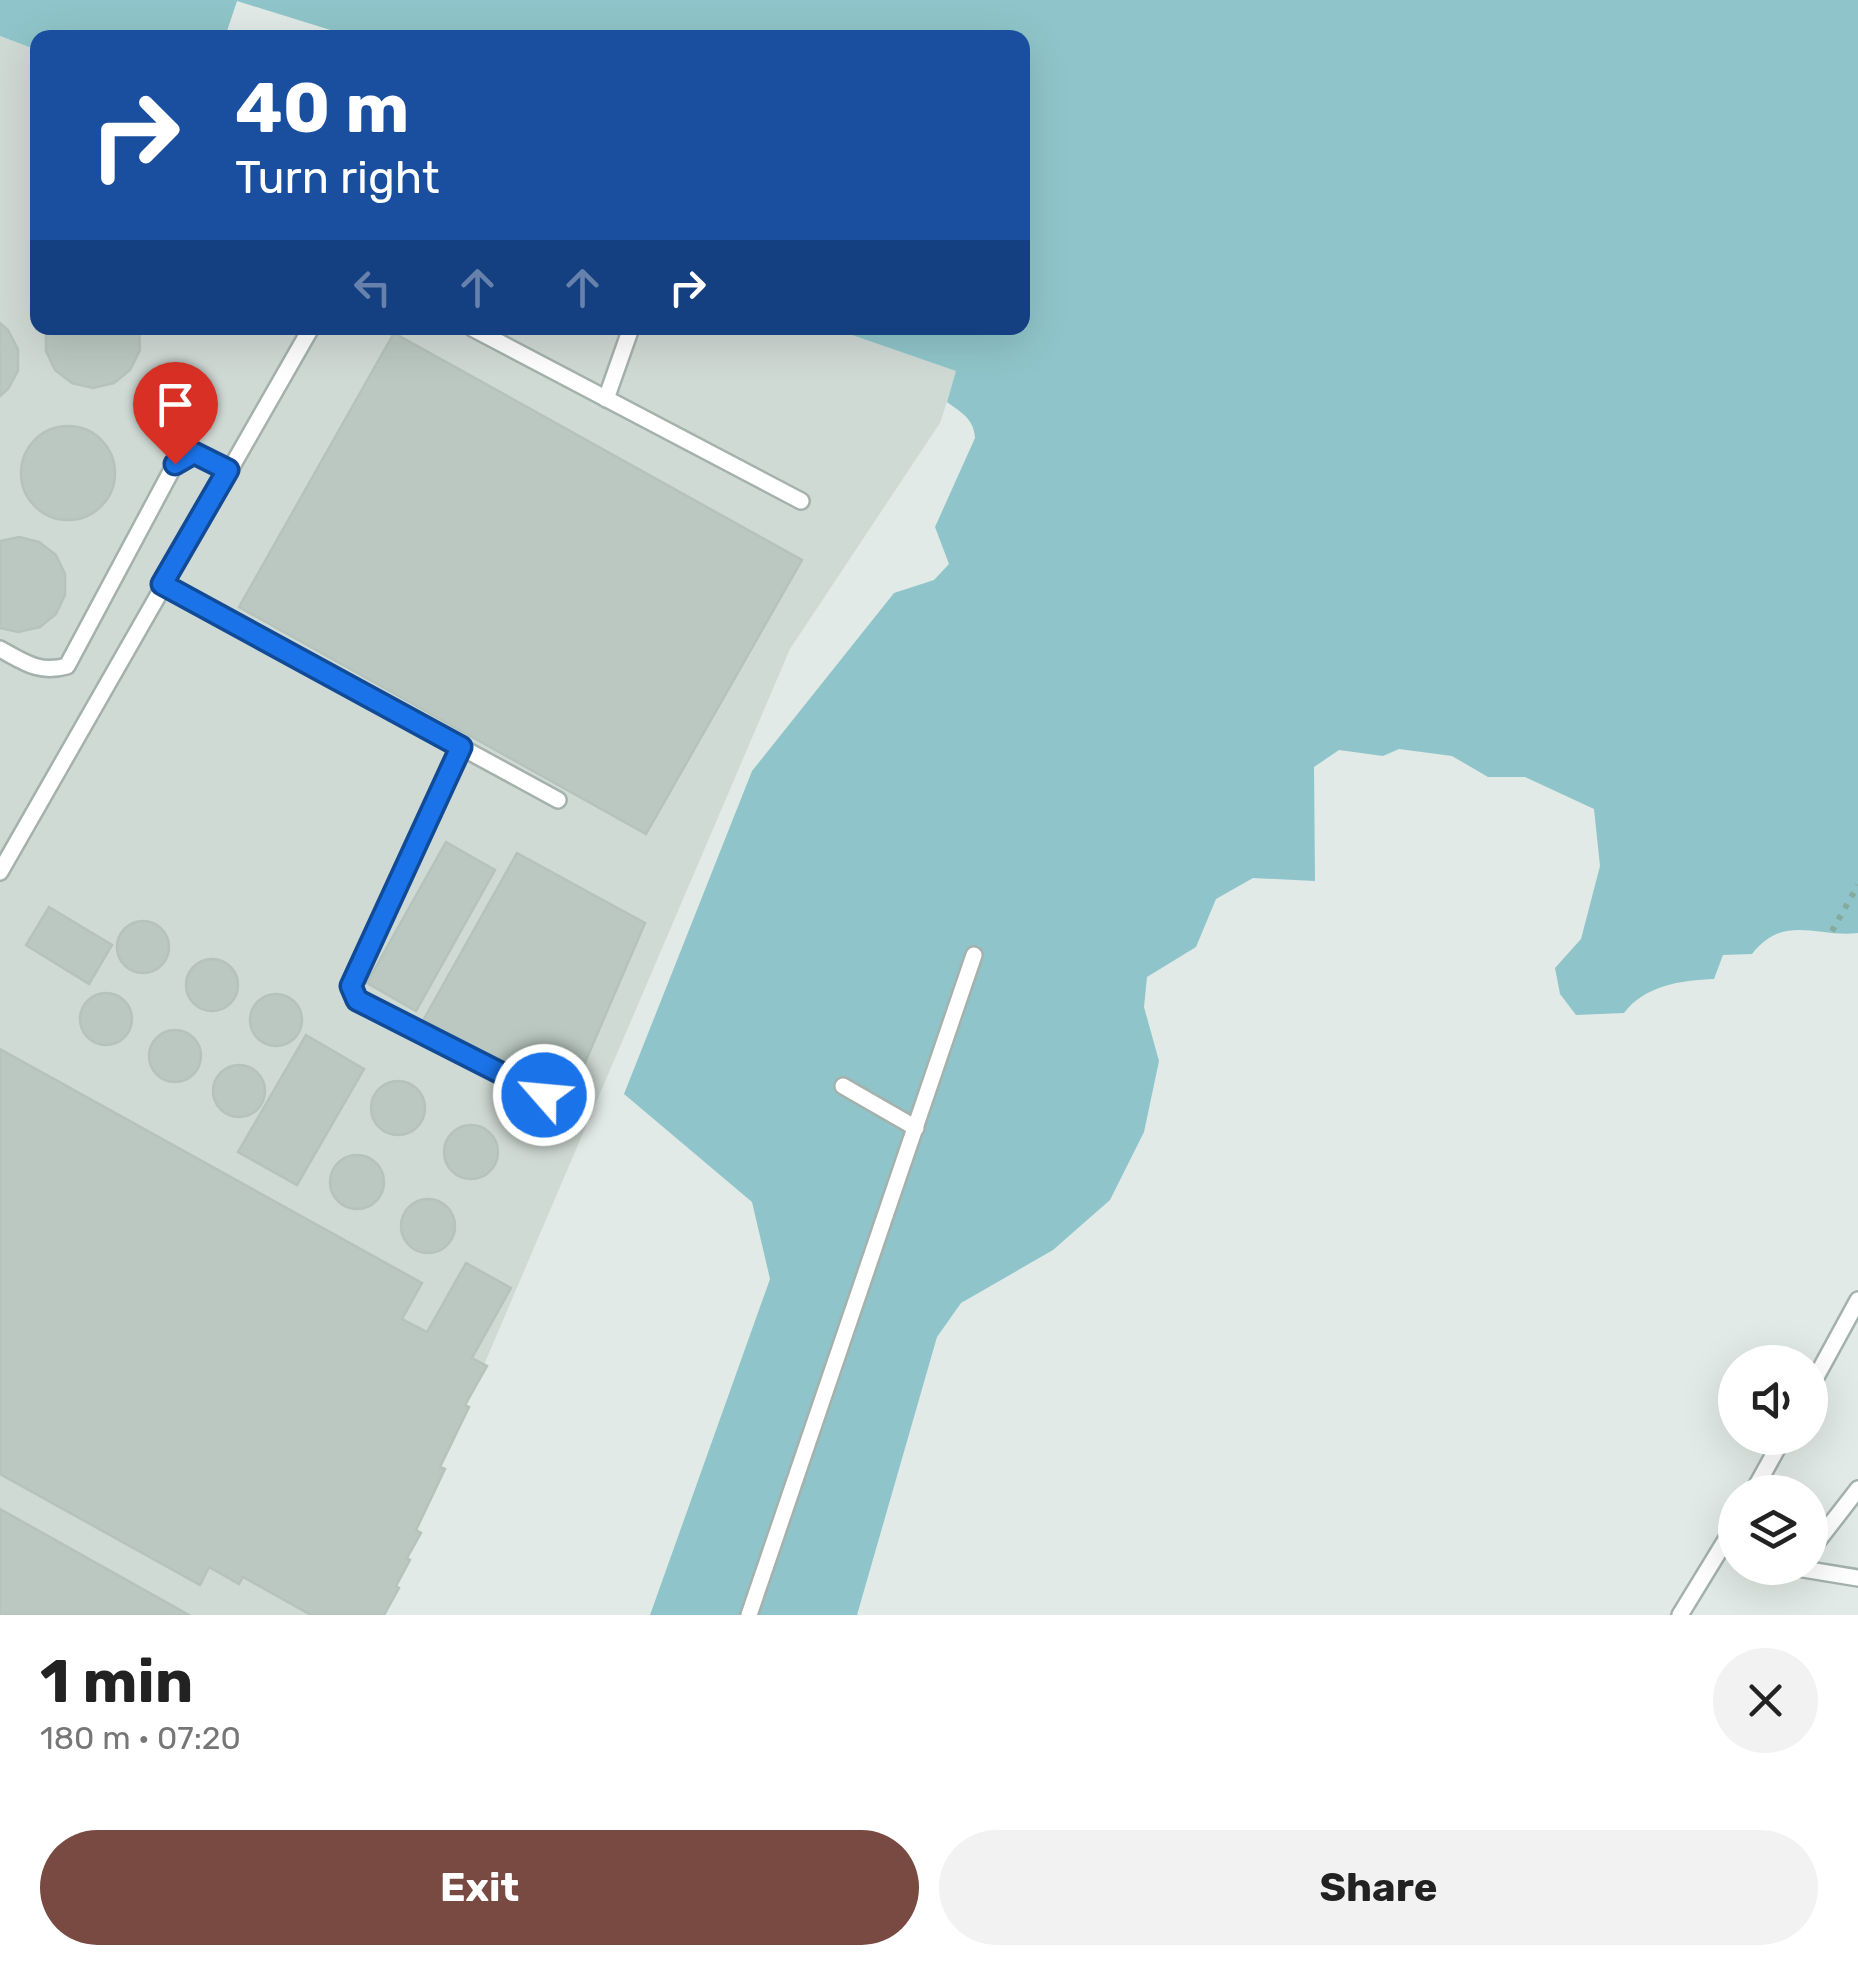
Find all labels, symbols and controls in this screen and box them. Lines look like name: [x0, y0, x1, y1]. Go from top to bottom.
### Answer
text: 40 m: [235, 67, 409, 150]
icon: right: [70, 70, 200, 200]
text: Turn right: [235, 151, 439, 204]
icon: left: [345, 260, 400, 315]
icon: ahead: [450, 260, 505, 315]
icon: ahead: [555, 260, 610, 315]
icon: right: [660, 260, 715, 315]
pin: [133, 362, 218, 465]
icon: arrive: [148, 377, 203, 432]
position arrow: [492, 1043, 596, 1147]
map controls: [1718, 1345, 1828, 1585]
button: sound: [1718, 1345, 1828, 1455]
button: layers: [1718, 1475, 1828, 1585]
text: 1 min: [40, 1646, 193, 1717]
button: close: [1713, 1648, 1818, 1753]
text: 180 m · 07:20: [40, 1719, 241, 1757]
button: Exit: [40, 1830, 919, 1945]
button: Share: [939, 1830, 1818, 1945]

